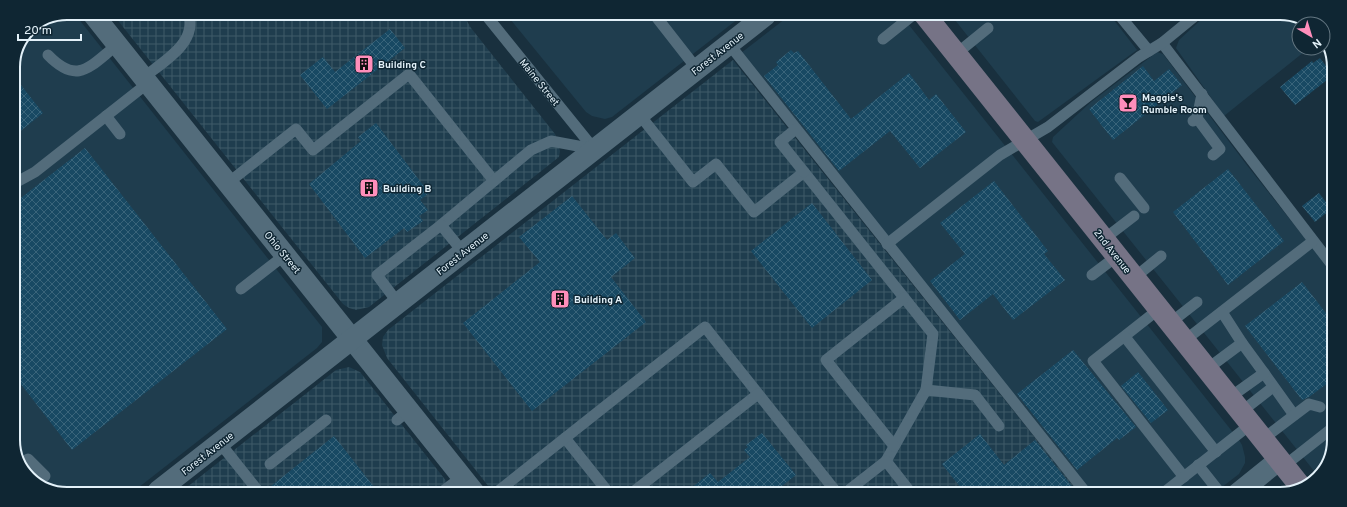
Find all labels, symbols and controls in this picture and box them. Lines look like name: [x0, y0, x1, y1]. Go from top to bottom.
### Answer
scale bar: [18, 16, 81, 42]
north arrow: [1291, 16, 1331, 56]
text: 20 m: [24, 23, 52, 39]
street label: Forest Avenue: [689, 30, 747, 79]
text: N: [1309, 35, 1324, 51]
building icon: Building C: [353, 53, 375, 75]
street label: Maine Street: [516, 57, 562, 109]
place label: Building C: [378, 59, 426, 72]
bar icon: Maggie's Rumble Room: [1117, 92, 1139, 114]
place label: Maggie's Rumble Room: [1142, 92, 1207, 117]
building icon: Building B: [358, 177, 380, 199]
place label: Building B: [383, 183, 431, 196]
street label: 2nd Avenue: [1090, 227, 1133, 277]
street label: Ohio Street: [261, 229, 303, 277]
street label: Forest Avenue: [434, 230, 492, 279]
building icon: Building A: [549, 288, 571, 310]
place label: Building A: [574, 294, 622, 307]
street label: Forest Avenue: [179, 430, 237, 479]

